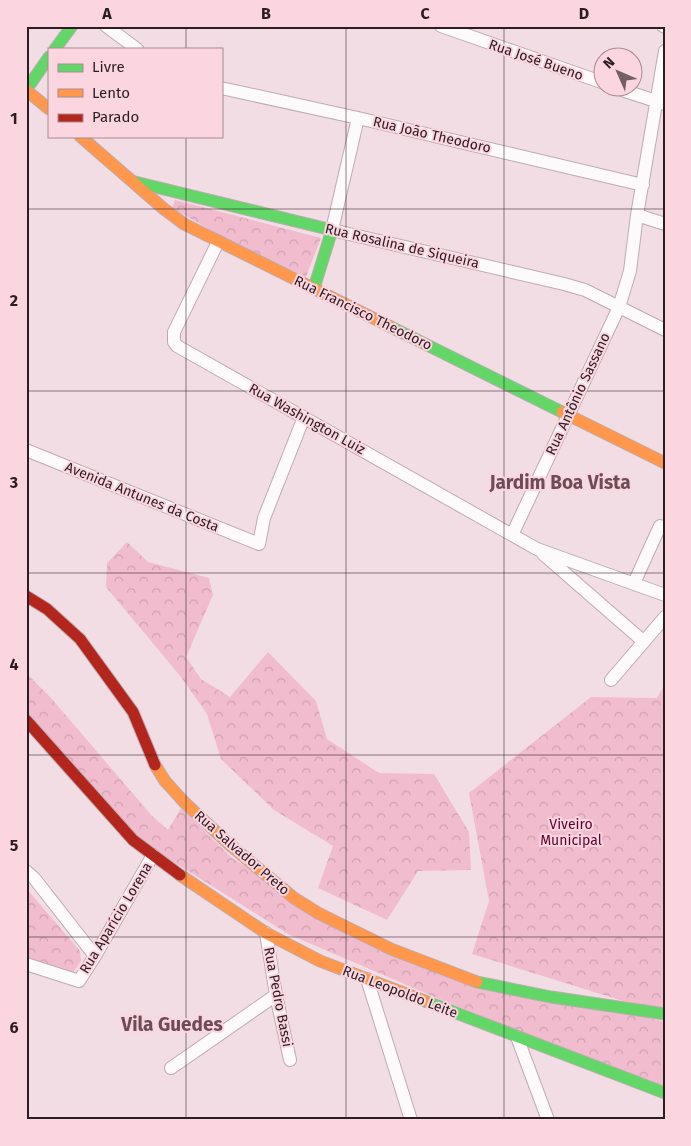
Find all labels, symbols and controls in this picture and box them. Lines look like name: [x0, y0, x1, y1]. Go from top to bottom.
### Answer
text: A: [101, 4, 112, 23]
text: B: [261, 4, 271, 23]
text: C: [420, 4, 430, 23]
text: D: [579, 4, 589, 23]
street label: Rua José Bueno: [486, 36, 586, 84]
legend: [48, 48, 222, 138]
north arrow: [594, 48, 644, 98]
text: N: [600, 54, 618, 72]
text: Livre: [92, 58, 125, 76]
text: Lento: [92, 84, 130, 102]
text: Parado: [92, 108, 139, 126]
text: 1: [10, 109, 18, 128]
street label: Rua João Theodoro: [371, 113, 493, 157]
street label: Rua Rosalina de Siqueira: [323, 220, 481, 272]
street label: Rua Francisco Theodoro: [291, 272, 435, 354]
text: 2: [10, 291, 18, 310]
street label: Rua Antônio Sassano: [542, 330, 614, 458]
street label: Rua Washington Luiz: [246, 380, 368, 458]
street label: Avenida Antunes da Costa: [63, 458, 221, 536]
district label: Jardim Boa Vista: [488, 471, 631, 494]
text: 3: [9, 473, 18, 492]
text: 4: [9, 655, 19, 674]
street label: Rua Salvador Preto: [191, 807, 293, 899]
park label: Viveiro Municipal: [540, 816, 602, 849]
text: 5: [10, 836, 19, 855]
street label: Rua Aparício Lorena: [76, 859, 156, 977]
street label: Rua Pedro Bassi: [260, 946, 296, 1048]
street label: Rua Leopoldo Leite: [340, 962, 460, 1022]
district label: Vila Guedes: [120, 1013, 223, 1036]
text: 6: [9, 1018, 19, 1037]

